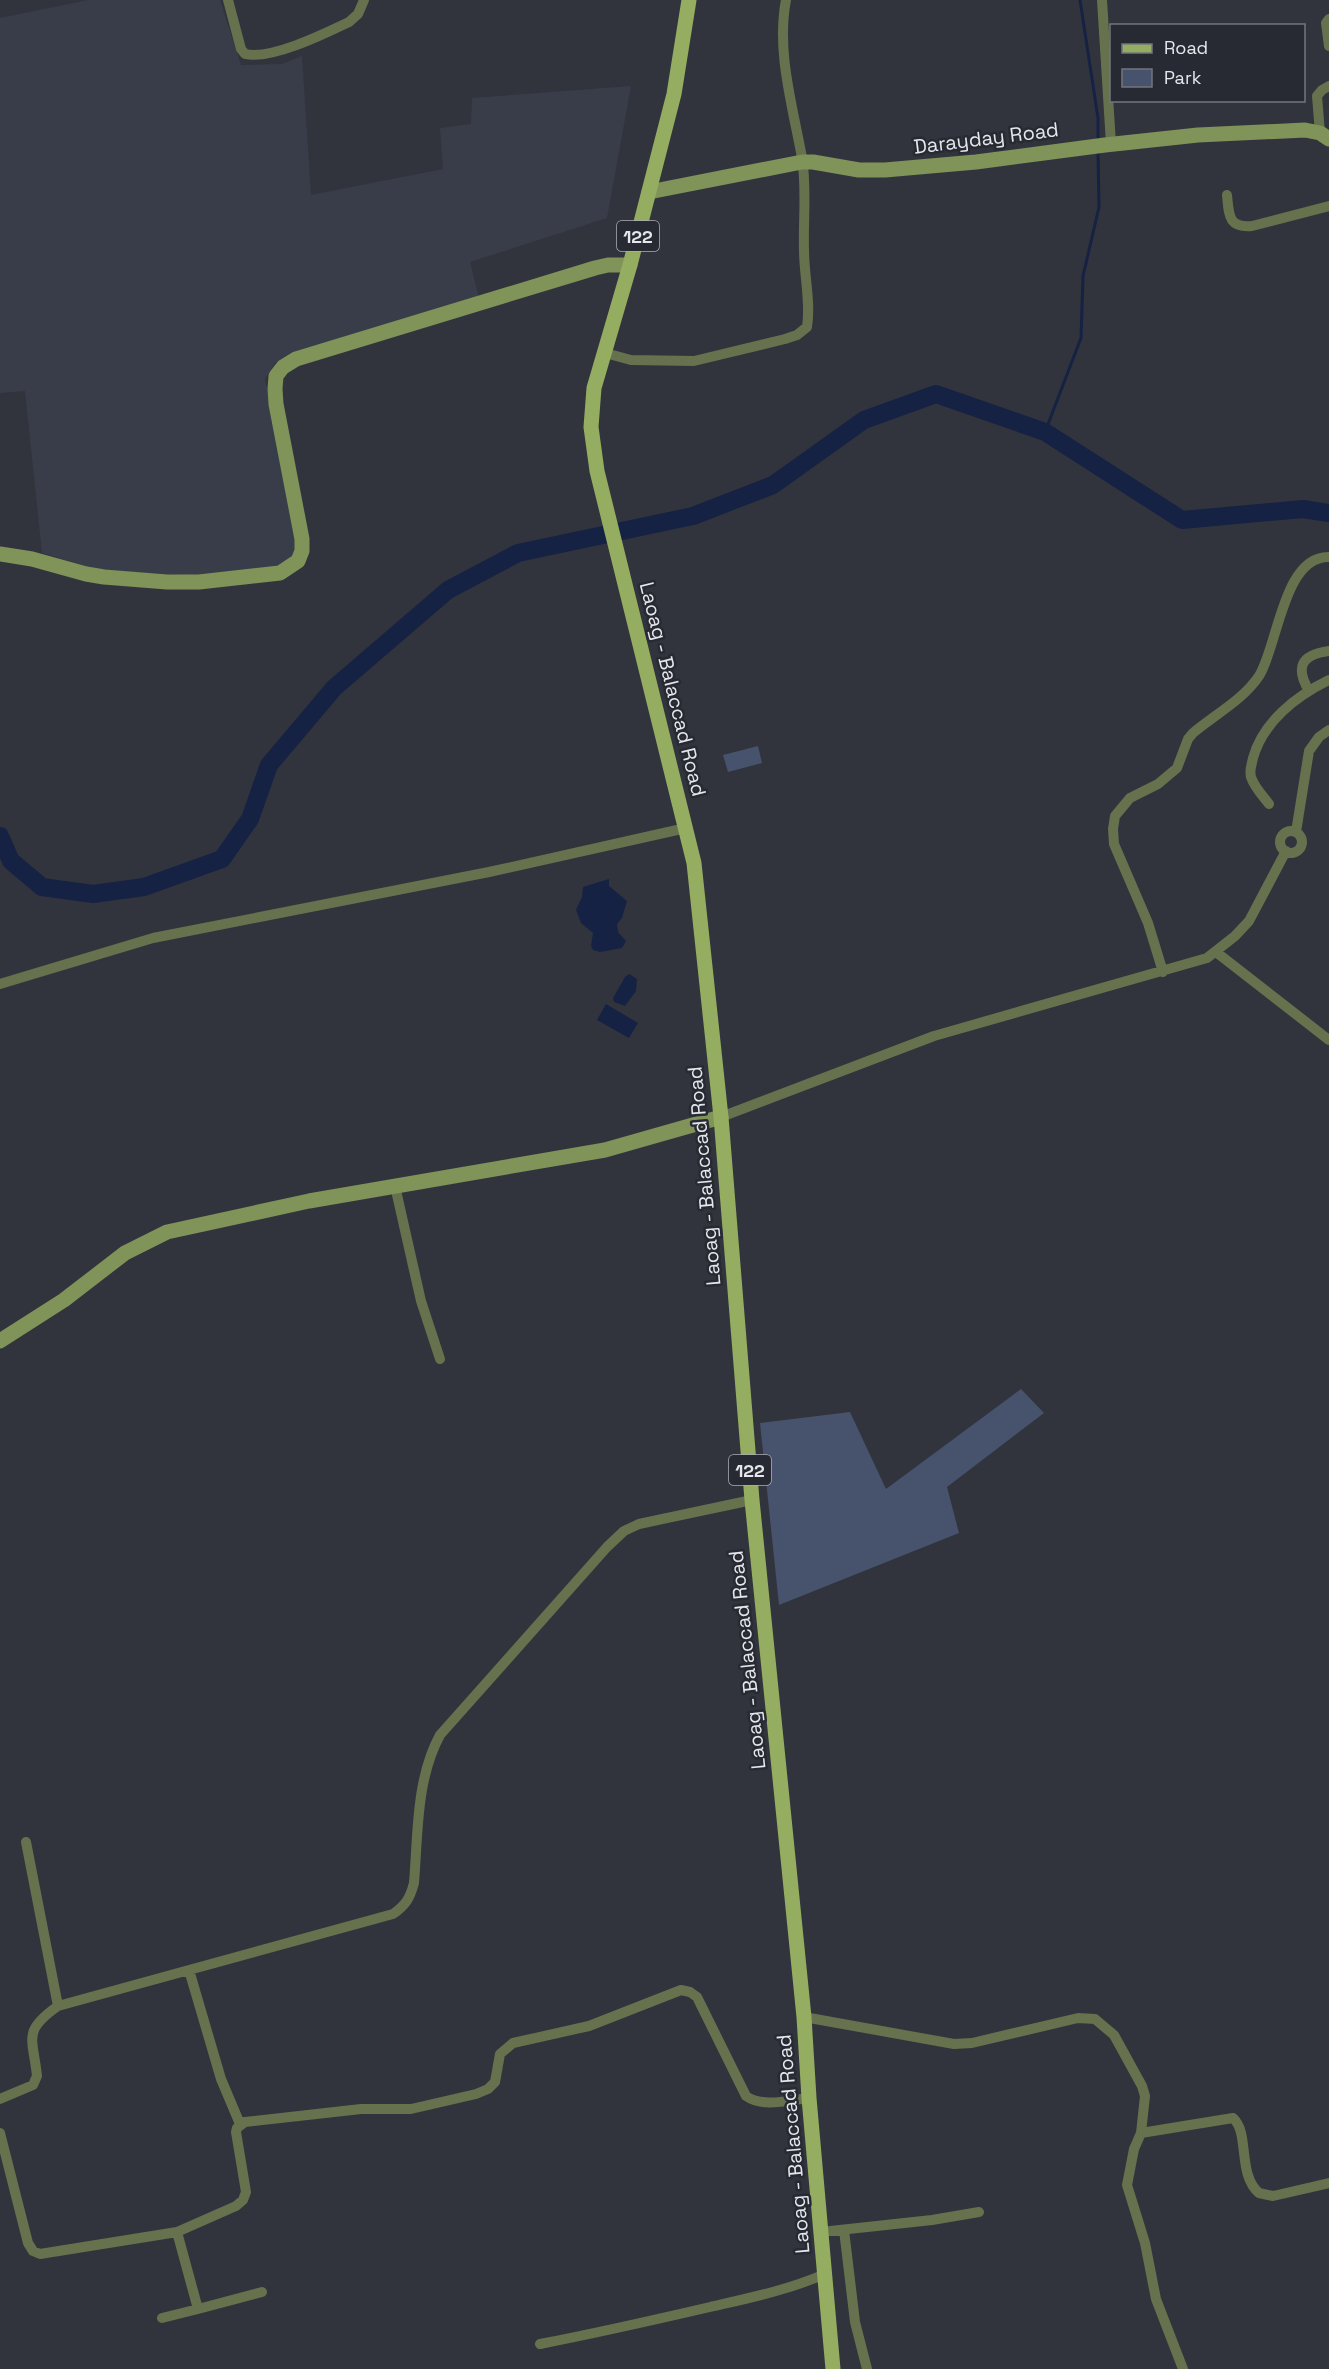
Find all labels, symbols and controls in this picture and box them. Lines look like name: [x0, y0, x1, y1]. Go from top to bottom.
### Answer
legend: [1110, 24, 1305, 102]
text: Road: [1164, 36, 1208, 59]
text: Park: [1164, 66, 1202, 89]
street label: Darayday Road: [912, 116, 1060, 160]
road number: 122: [617, 221, 659, 251]
street label: Laoag - Balaccad Road: [634, 579, 712, 799]
street label: Laoag - Balaccad Road: [681, 1065, 727, 1287]
road number: 122: [729, 1455, 771, 1485]
street label: Laoag - Balaccad Road: [723, 1549, 771, 1771]
street label: Laoag - Balaccad Road: [770, 2033, 816, 2255]

